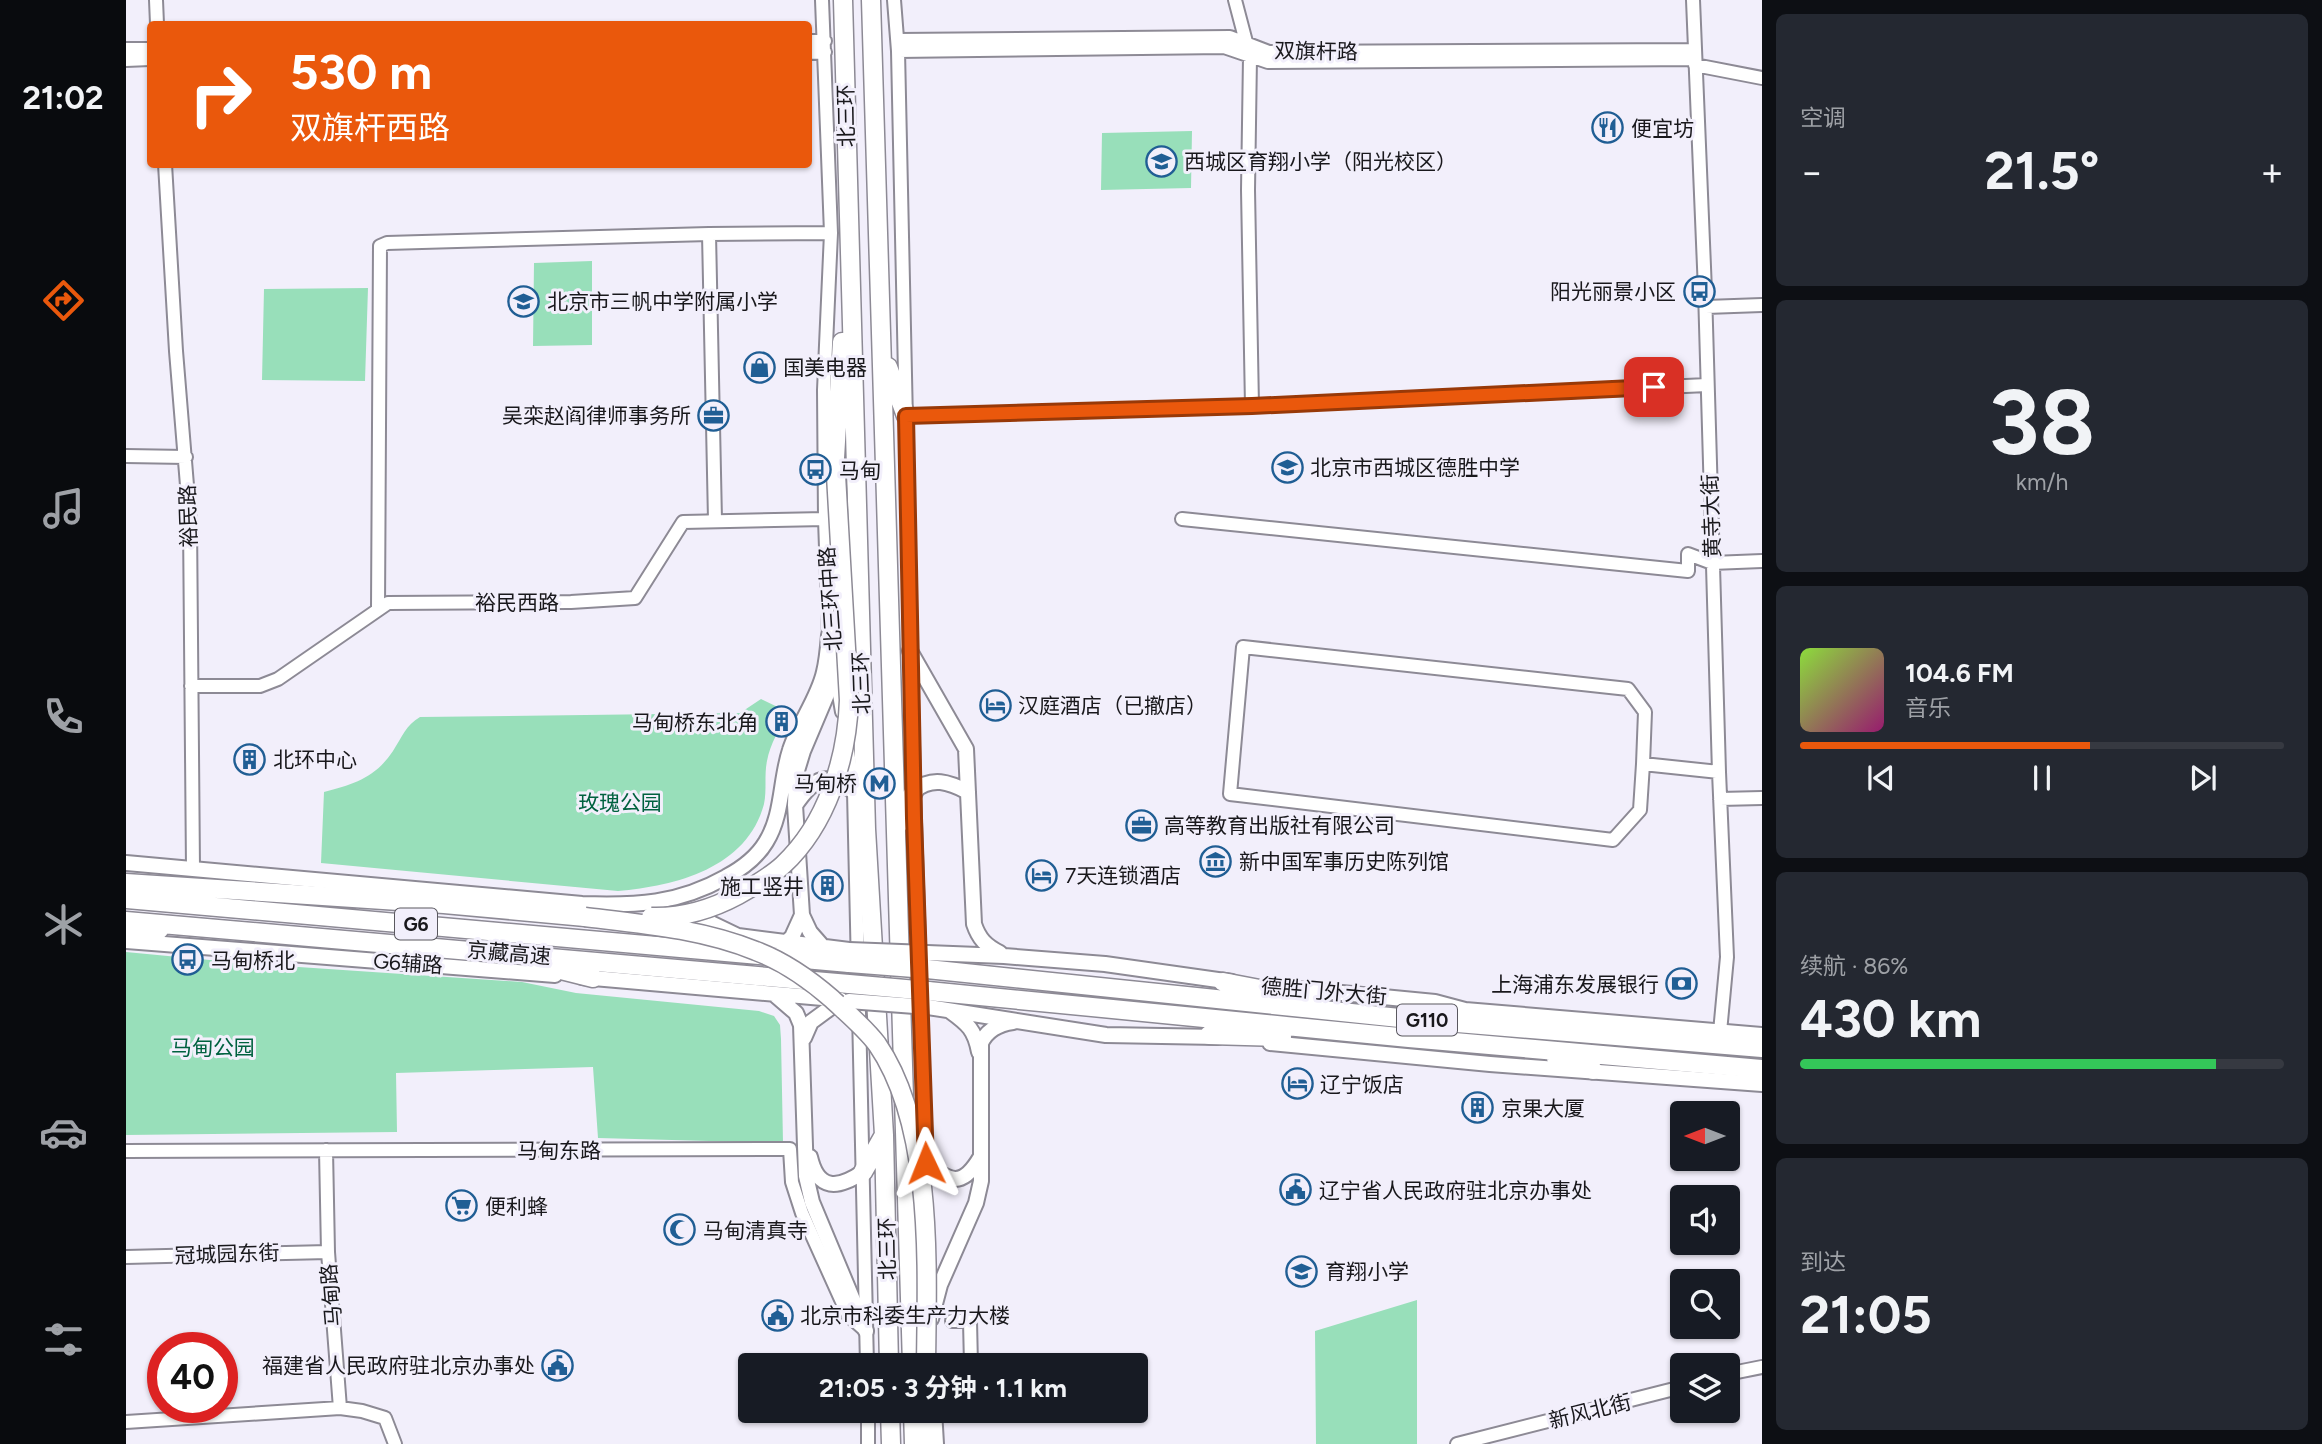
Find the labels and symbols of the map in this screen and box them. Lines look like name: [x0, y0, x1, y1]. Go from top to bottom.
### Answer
street label: 双旗杆路: [1274, 38, 1358, 64]
street label: 北三环: [833, 84, 859, 148]
restaurant icon: 便宜坊: [1591, 111, 1625, 145]
place label: 便宜坊: [1631, 116, 1694, 141]
school or university icon: 西城区育翔小学（阳光校区）: [1144, 144, 1178, 178]
place label: 西城区育翔小学（阳光校区）: [1184, 149, 1457, 174]
bus stop icon: 阳光丽景小区: [1682, 274, 1716, 308]
place label: 阳光丽景小区: [1550, 279, 1676, 304]
school or university icon: 北京市三帆中学附属小学: [507, 284, 541, 318]
place label: 北京市三帆中学附属小学: [547, 289, 778, 314]
shop icon: 国美电器: [743, 350, 777, 384]
place label: 国美电器: [783, 355, 867, 380]
pin: [1624, 357, 1684, 417]
office icon: 吴栾赵阎律师事务所: [697, 398, 731, 432]
place label: 吴栾赵阎律师事务所: [502, 403, 691, 428]
school or university icon: 北京市西城区德胜中学: [1270, 450, 1304, 484]
bus stop icon: 马甸: [799, 453, 833, 487]
place label: 北京市西城区德胜中学: [1310, 455, 1520, 480]
place label: 马甸: [839, 458, 881, 483]
street label: 黄寺大街: [1697, 474, 1725, 558]
street label: 裕民路: [174, 484, 202, 548]
street label: 北三环中路: [814, 546, 846, 652]
street label: 裕民西路: [475, 590, 559, 615]
street label: 北三环: [847, 651, 875, 715]
hotel icon: 汉庭酒店（已撤店）: [978, 688, 1012, 722]
place label: 汉庭酒店（已撤店）: [1018, 693, 1207, 718]
building icon: 马甸桥东北角: [764, 705, 798, 739]
place label: 马甸桥东北角: [632, 710, 758, 735]
building icon: 北环中心: [233, 742, 267, 776]
place label: 北环中心: [273, 747, 357, 772]
metro station icon: 马甸桥: [863, 766, 897, 800]
place label: 马甸桥: [794, 771, 857, 796]
park label: 玫瑰公园: [578, 790, 662, 815]
office icon: 高等教育出版社有限公司: [1124, 808, 1158, 842]
place label: 高等教育出版社有限公司: [1164, 813, 1395, 838]
museum icon: 新中国军事历史陈列馆: [1199, 844, 1233, 878]
place label: 新中国军事历史陈列馆: [1239, 849, 1449, 874]
hotel icon: 7天连锁酒店: [1025, 858, 1059, 892]
place label: 7天连锁酒店: [1065, 863, 1181, 888]
building icon: 施工竖井: [810, 869, 844, 903]
place label: 施工竖井: [720, 874, 804, 899]
road number: G6: [395, 908, 437, 940]
street label: 京藏高速: [466, 937, 552, 969]
bus stop icon: 马甸桥北: [171, 943, 205, 977]
place label: 马甸桥北: [211, 948, 295, 973]
street label: G6辅路: [372, 948, 444, 978]
bank icon: 上海浦东发展银行: [1665, 967, 1699, 1001]
place label: 上海浦东发展银行: [1491, 972, 1659, 997]
street label: 德胜门外大街: [1260, 973, 1388, 1009]
road number: G110: [1397, 1004, 1457, 1036]
park label: 马甸公园: [171, 1035, 255, 1060]
hotel icon: 辽宁饭店: [1280, 1067, 1314, 1101]
place label: 辽宁饭店: [1320, 1072, 1404, 1097]
building icon: 京果大厦: [1461, 1091, 1495, 1125]
place label: 京果大厦: [1501, 1096, 1585, 1121]
north arrow: [1670, 1101, 1740, 1171]
position arrow: [889, 1126, 963, 1200]
street label: 马甸东路: [517, 1138, 601, 1163]
public building icon: 辽宁省人民政府驻北京办事处: [1279, 1173, 1313, 1207]
place label: 辽宁省人民政府驻北京办事处: [1319, 1178, 1592, 1203]
supermarket icon: 便利蜂: [445, 1189, 479, 1223]
place label: 便利蜂: [485, 1194, 548, 1219]
mosque icon: 马甸清真寺: [663, 1213, 697, 1247]
street label: 北三环: [874, 1217, 900, 1281]
place label: 马甸清真寺: [703, 1218, 808, 1243]
street label: 冠城园东街: [174, 1240, 280, 1268]
school or university icon: 育翔小学: [1285, 1254, 1319, 1288]
place label: 育翔小学: [1325, 1259, 1409, 1284]
street label: 马甸路: [316, 1263, 346, 1327]
public building icon: 北京市科委生产力大楼: [760, 1298, 794, 1332]
place label: 北京市科委生产力大楼: [800, 1303, 1010, 1328]
speed limit sign: 40: [147, 1332, 238, 1423]
public building icon: 福建省人民政府驻北京办事处: [541, 1348, 575, 1382]
place label: 福建省人民政府驻北京办事处: [262, 1353, 535, 1378]
street label: 新风北街: [1546, 1389, 1634, 1433]

